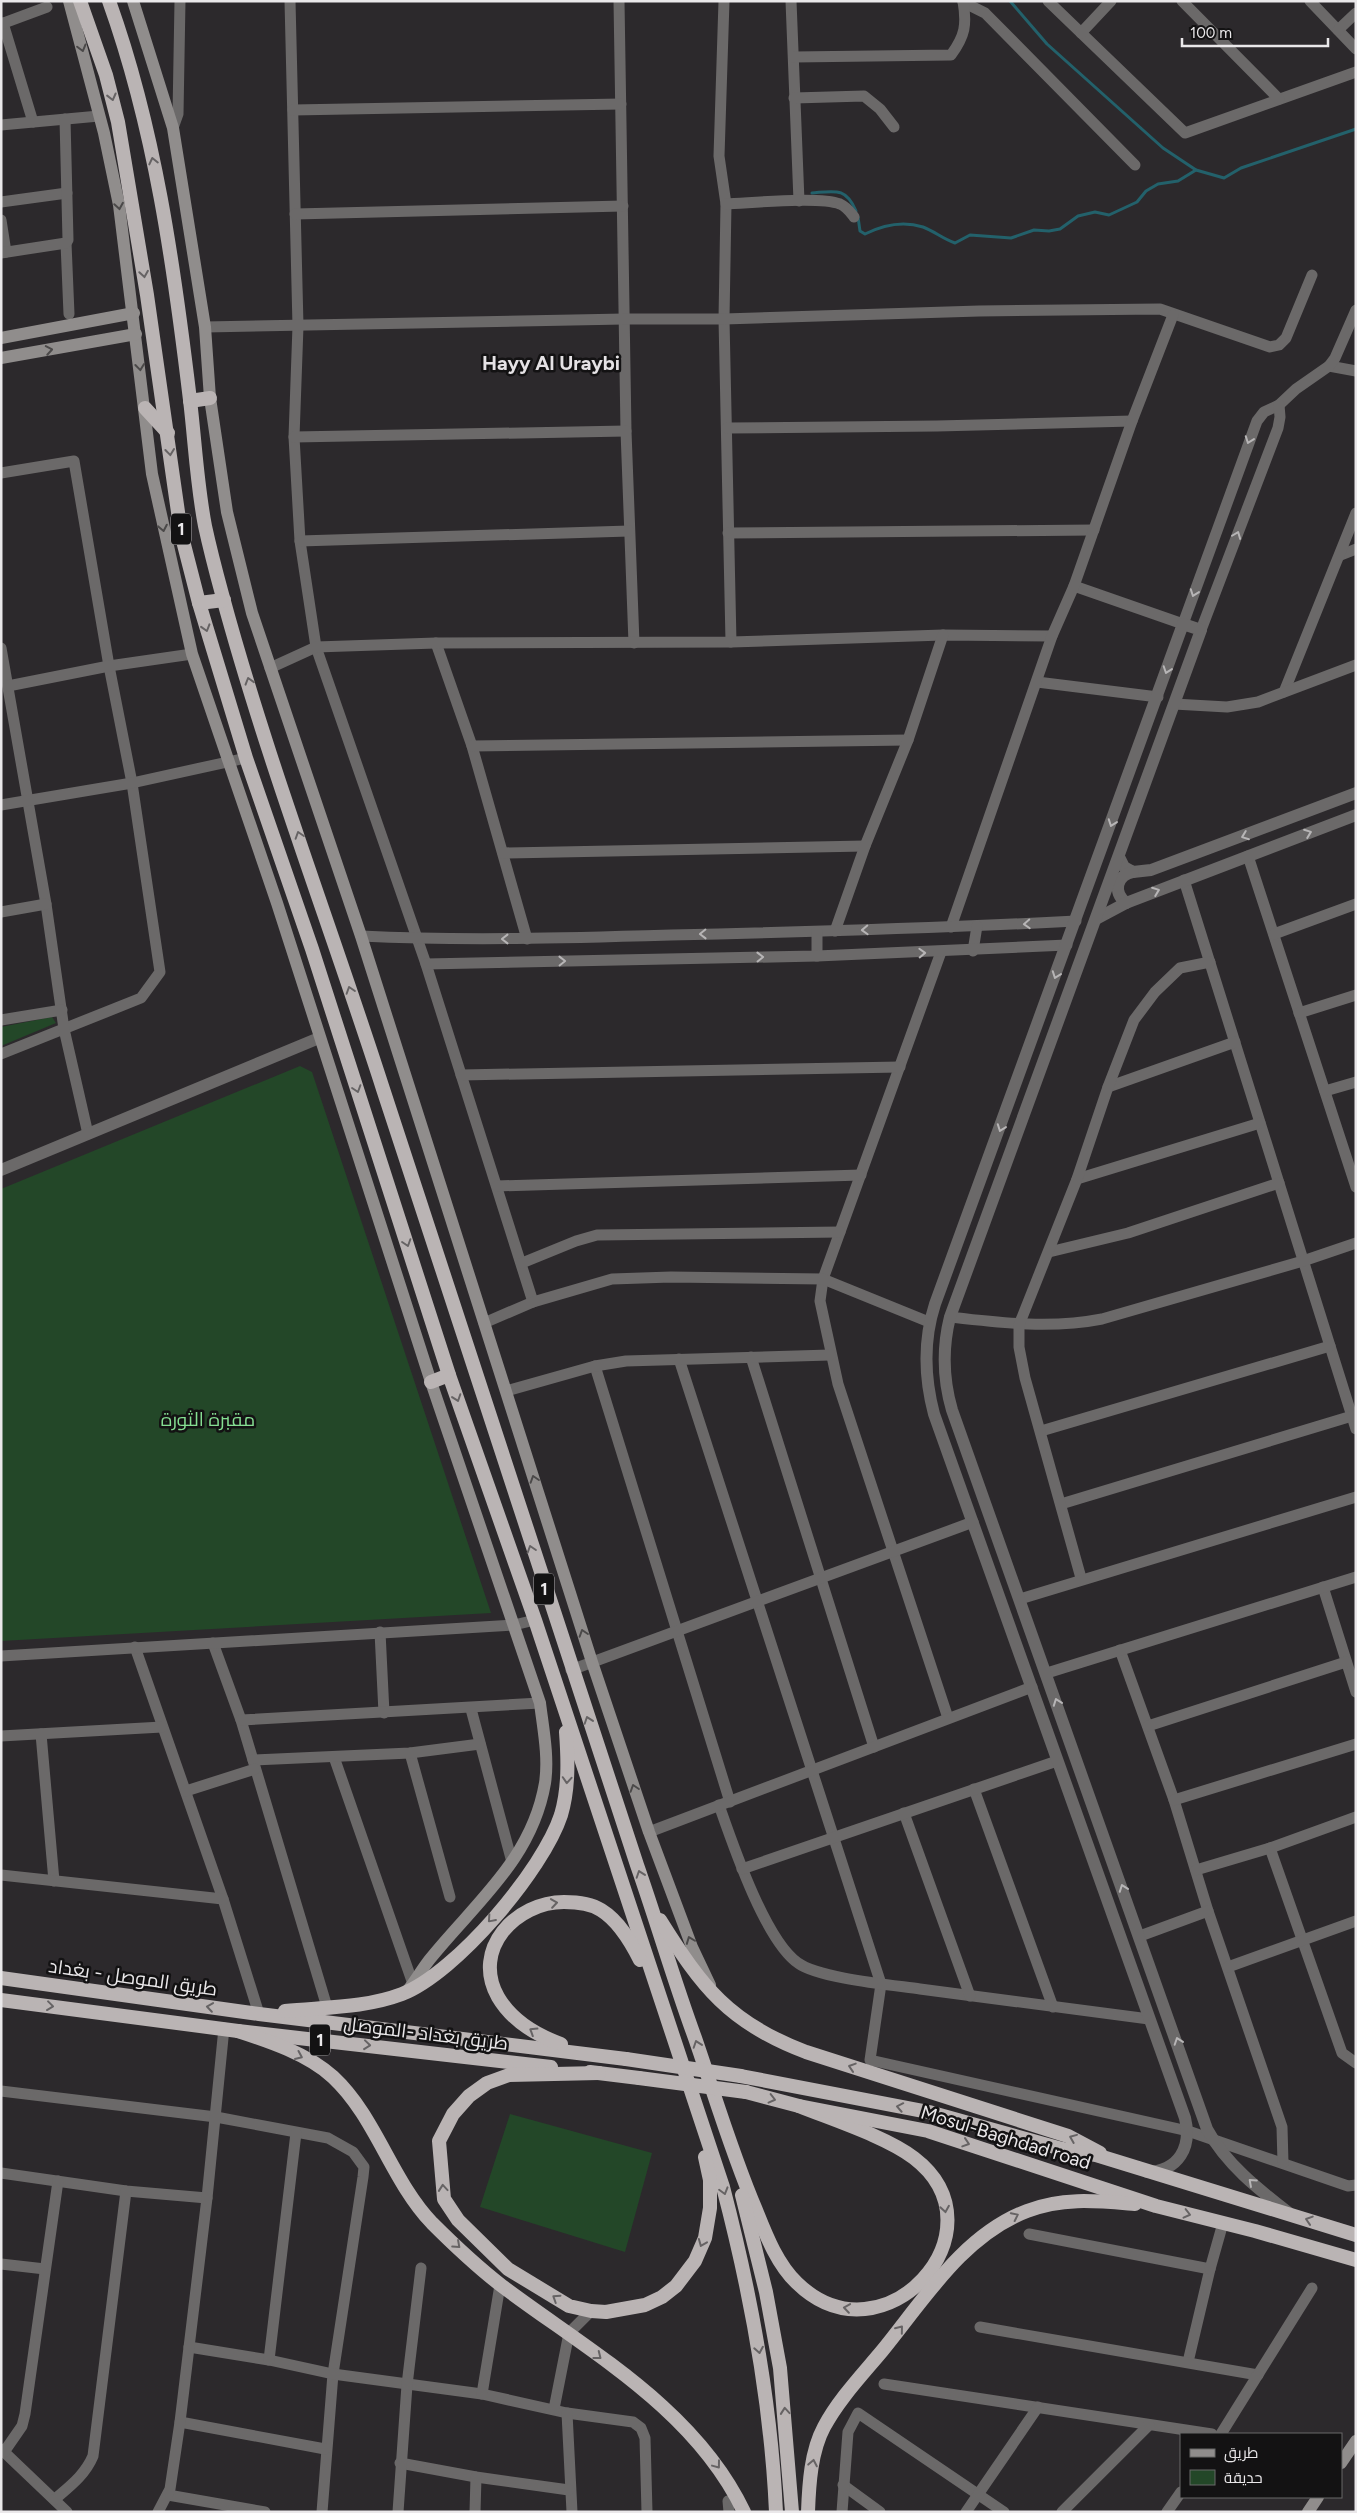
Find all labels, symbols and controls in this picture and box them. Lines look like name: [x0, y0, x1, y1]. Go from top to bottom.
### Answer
scale bar: [1182, 15, 1328, 47]
text: 100 m: [1190, 24, 1232, 42]
one-way arrow: [76, 44, 87, 53]
one-way arrow: [106, 93, 117, 102]
one-way arrow: [148, 156, 159, 165]
one-way arrow: [113, 203, 124, 211]
one-way arrow: [138, 270, 149, 278]
one-way arrow: [45, 345, 54, 355]
district label: Hayy Al Uraybi: [482, 351, 620, 375]
one-way arrow: [134, 364, 145, 372]
one-way arrow: [1245, 436, 1255, 444]
one-way arrow: [165, 448, 175, 456]
road number: 1: [171, 514, 191, 544]
one-way arrow: [157, 524, 168, 533]
one-way arrow: [1231, 532, 1241, 540]
one-way arrow: [1190, 588, 1200, 597]
one-way arrow: [201, 624, 211, 632]
one-way arrow: [1163, 665, 1173, 674]
one-way arrow: [244, 677, 254, 685]
one-way arrow: [1108, 818, 1118, 827]
one-way arrow: [1303, 829, 1311, 839]
one-way arrow: [1241, 830, 1250, 840]
one-way arrow: [294, 832, 304, 840]
one-way arrow: [1151, 887, 1160, 897]
one-way arrow: [1023, 918, 1031, 929]
one-way arrow: [861, 925, 868, 935]
one-way arrow: [698, 929, 706, 940]
one-way arrow: [501, 934, 508, 944]
one-way arrow: [918, 947, 926, 958]
one-way arrow: [756, 952, 764, 962]
one-way arrow: [558, 956, 566, 966]
one-way arrow: [1052, 971, 1062, 979]
one-way arrow: [346, 986, 356, 994]
one-way arrow: [351, 1084, 361, 1092]
one-way arrow: [997, 1123, 1007, 1132]
one-way arrow: [401, 1239, 411, 1247]
one-way arrow: [452, 1393, 462, 1402]
park label: مقبرة الثورة: [161, 1408, 255, 1431]
one-way arrow: [529, 1475, 539, 1483]
one-way arrow: [526, 1545, 536, 1554]
road number: 1: [534, 1574, 554, 1605]
one-way arrow: [579, 1630, 589, 1638]
one-way arrow: [1053, 1698, 1063, 1707]
one-way arrow: [584, 1716, 594, 1724]
one-way arrow: [562, 1776, 573, 1784]
one-way arrow: [630, 1784, 640, 1792]
one-way arrow: [636, 1870, 646, 1878]
one-way arrow: [1119, 1884, 1129, 1893]
one-way arrow: [551, 1898, 559, 1909]
one-way arrow: [488, 1914, 497, 1923]
one-way arrow: [685, 1936, 696, 1945]
street label: طريق الموصل - بغداد: [47, 1954, 219, 2002]
one-way arrow: [46, 2000, 54, 2011]
one-way arrow: [206, 2002, 214, 2013]
street label: طريق بغداد -الموصل: [342, 2012, 509, 2056]
road number: 1: [310, 2024, 330, 2056]
one-way arrow: [530, 2028, 539, 2038]
one-way arrow: [1174, 2037, 1184, 2046]
one-way arrow: [363, 2039, 371, 2050]
one-way arrow: [693, 2041, 703, 2049]
one-way arrow: [294, 2050, 303, 2061]
one-way arrow: [848, 2062, 856, 2072]
one-way arrow: [768, 2093, 777, 2104]
street label: Mosul-Baghdad road: [918, 2101, 1094, 2174]
one-way arrow: [896, 2102, 905, 2112]
one-way arrow: [1069, 2134, 1078, 2145]
one-way arrow: [961, 2137, 969, 2147]
one-way arrow: [1248, 2179, 1257, 2188]
one-way arrow: [438, 2183, 449, 2191]
one-way arrow: [718, 2187, 728, 2195]
one-way arrow: [940, 2205, 950, 2214]
one-way arrow: [1182, 2208, 1191, 2219]
one-way arrow: [1010, 2212, 1019, 2222]
one-way arrow: [1306, 2216, 1314, 2226]
one-way arrow: [698, 2238, 708, 2247]
one-way arrow: [451, 2239, 460, 2248]
one-way arrow: [552, 2294, 561, 2304]
one-way arrow: [842, 2304, 851, 2314]
one-way arrow: [895, 2326, 903, 2335]
one-way arrow: [754, 2345, 764, 2354]
one-way arrow: [592, 2350, 601, 2358]
one-way arrow: [780, 2407, 791, 2415]
legend: [1180, 2433, 1342, 2498]
text: طريق: [1224, 2444, 1258, 2463]
one-way arrow: [712, 2459, 720, 2468]
one-way arrow: [808, 2459, 818, 2468]
text: حديقة: [1224, 2469, 1263, 2487]

